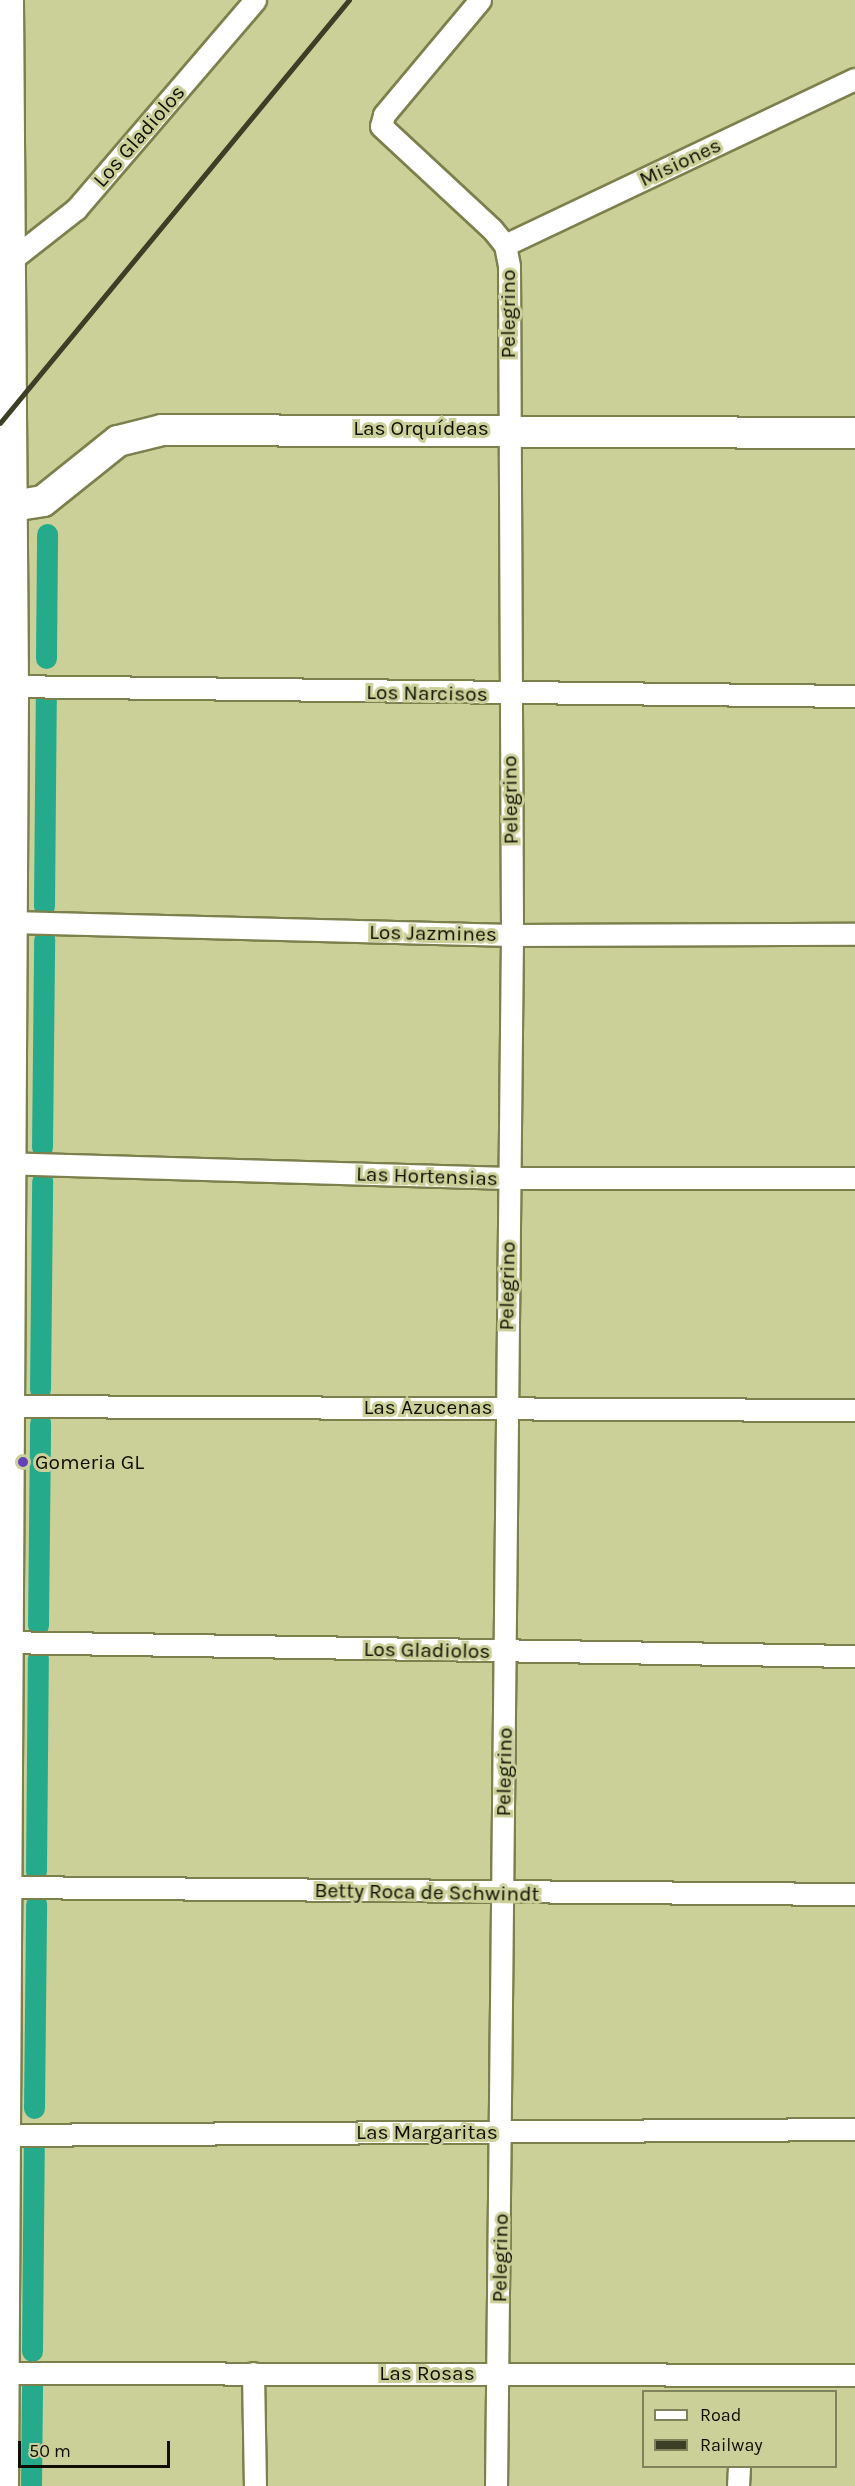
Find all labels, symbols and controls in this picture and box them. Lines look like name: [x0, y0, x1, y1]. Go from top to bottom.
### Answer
street label: Los Gladiolos: [88, 80, 190, 192]
street label: Misiones: [635, 132, 725, 192]
street label: Pelegrino: [495, 270, 521, 358]
street label: Las Orquídeas: [353, 415, 489, 441]
street label: Los Narcisos: [366, 679, 488, 707]
street label: Pelegrino: [497, 755, 523, 845]
street label: Los Jazmines: [369, 919, 497, 947]
street label: Las Hortensias: [356, 1161, 498, 1191]
street label: Pelegrino: [494, 1241, 520, 1331]
street label: Las Azucenas: [363, 1394, 493, 1420]
place label: Gomeria GL: [35, 1449, 144, 1475]
marker: Gomeria GL: [16, 1455, 30, 1469]
street label: Los Gladiolos: [363, 1636, 491, 1664]
street label: Pelegrino: [491, 1727, 517, 1817]
street label: Betty Roca de Schwindt: [314, 1877, 540, 1907]
street label: Las Margaritas: [356, 2119, 498, 2145]
street label: Pelegrino: [487, 2213, 513, 2303]
street label: Las Rosas: [379, 2360, 475, 2386]
legend: [642, 2390, 837, 2468]
text: Road: [700, 2404, 741, 2426]
scale bar: [21, 2429, 172, 2467]
text: Railway: [700, 2434, 763, 2456]
text: 50 m: [29, 2440, 71, 2462]

